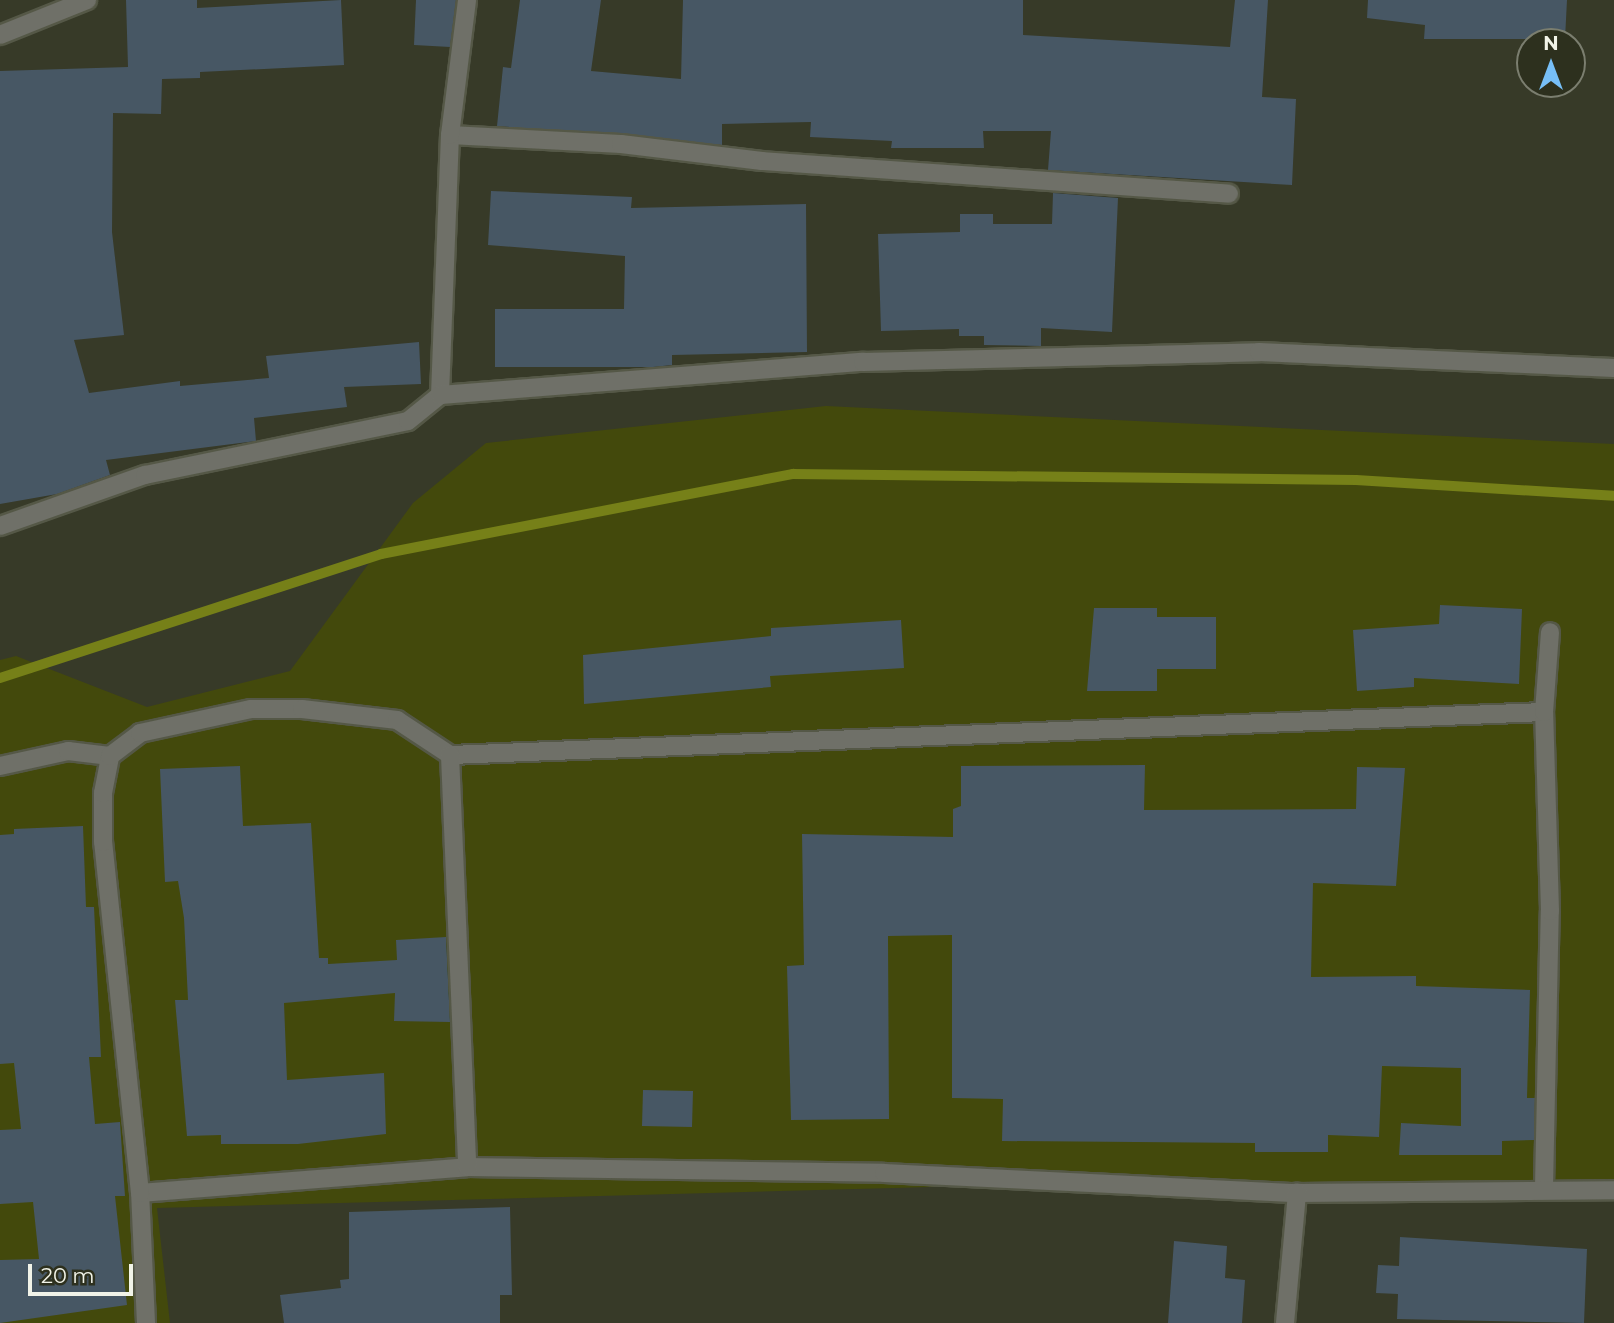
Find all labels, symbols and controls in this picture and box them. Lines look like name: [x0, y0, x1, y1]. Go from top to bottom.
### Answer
north arrow: [1516, 28, 1586, 98]
text: N: [1543, 32, 1559, 55]
scale bar: [32, 1250, 136, 1294]
text: 20 m: [41, 1263, 95, 1288]

